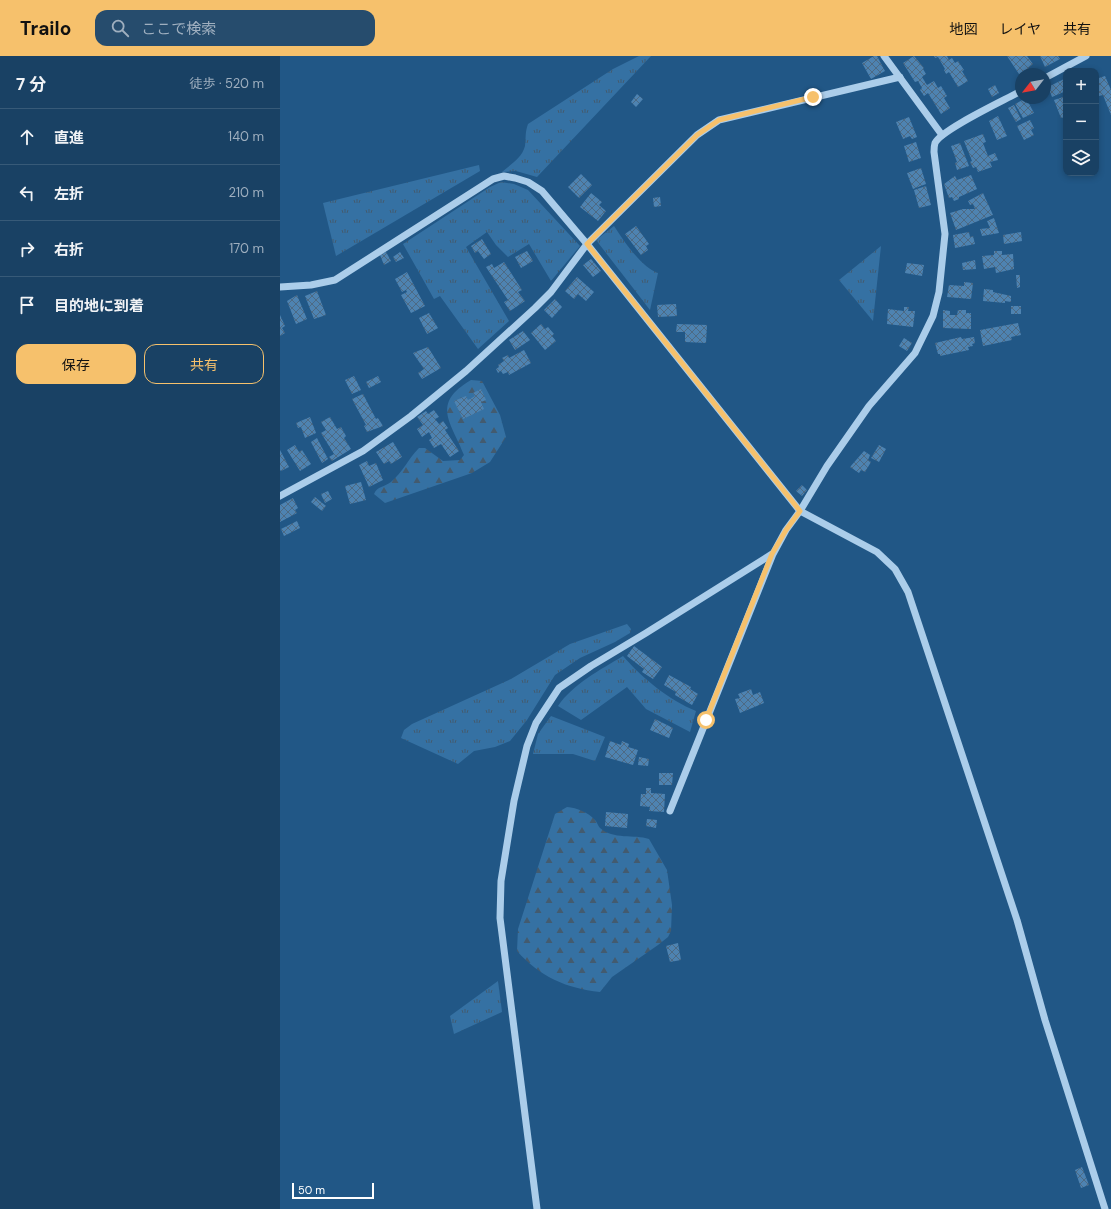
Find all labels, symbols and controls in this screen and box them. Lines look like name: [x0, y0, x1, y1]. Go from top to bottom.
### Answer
search box: [95, 10, 375, 46]
text: Trailo: [20, 16, 71, 41]
icon: search: [109, 17, 131, 39]
text: ここで検索: [141, 19, 216, 39]
text: 地図: [949, 20, 977, 38]
text: レイヤ: [999, 20, 1041, 38]
text: 共有: [1063, 20, 1091, 38]
north arrow: [1015, 68, 1051, 104]
map controls: [1063, 68, 1099, 176]
button: +: [1063, 68, 1099, 104]
text: 7 分: [16, 73, 46, 95]
text: 徒歩 · 520 m: [190, 75, 264, 92]
route end: [804, 88, 822, 106]
button: −: [1063, 104, 1099, 140]
icon: ahead: [16, 126, 38, 148]
text: 直進: [54, 128, 84, 148]
text: 140 m: [228, 128, 264, 145]
button: layers: [1063, 140, 1099, 176]
icon: left: [16, 182, 38, 204]
text: 左折: [54, 184, 84, 204]
text: 210 m: [229, 184, 264, 201]
icon: right: [16, 238, 38, 260]
text: 右折: [54, 240, 84, 260]
text: 170 m: [229, 240, 264, 257]
icon: arrive: [16, 294, 38, 316]
text: 目的地に到着: [54, 296, 144, 316]
button: 保存: [16, 344, 136, 384]
button: 共有: [144, 344, 264, 384]
route start: [697, 711, 715, 729]
scale bar: [292, 1181, 374, 1200]
text: 50 m: [298, 1183, 325, 1197]

